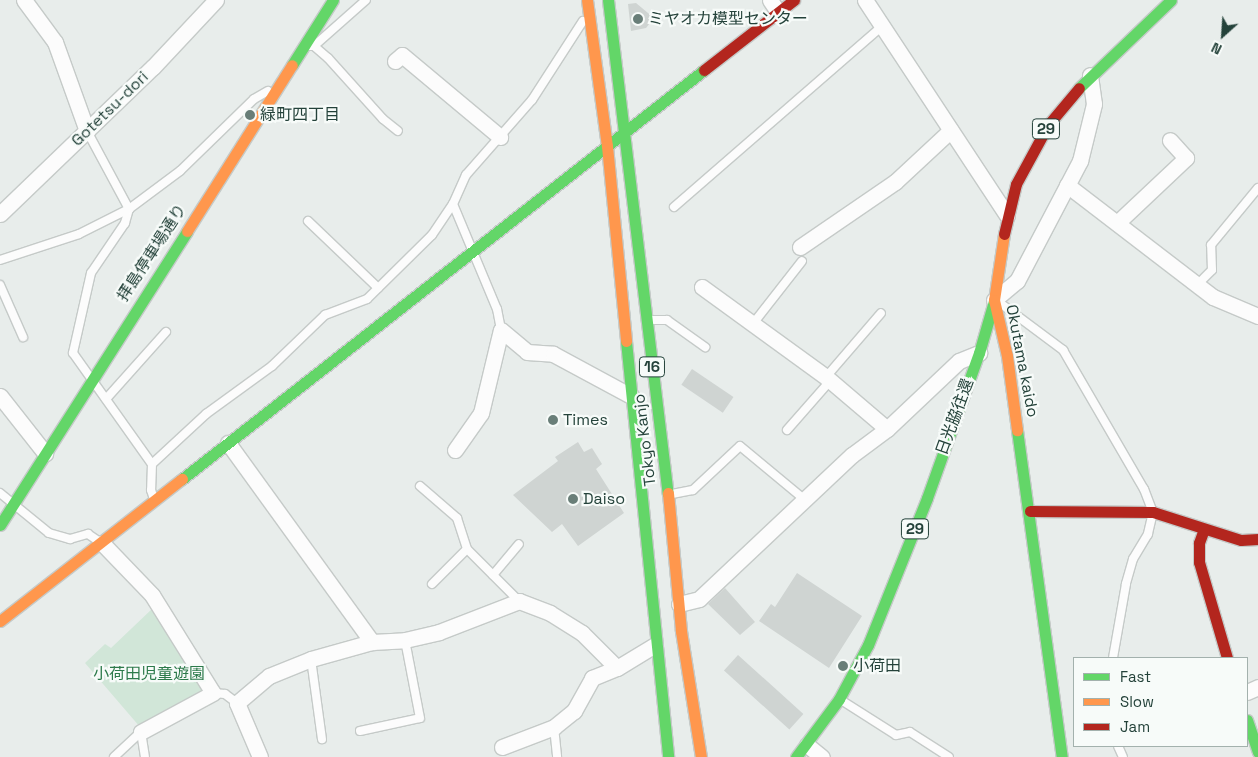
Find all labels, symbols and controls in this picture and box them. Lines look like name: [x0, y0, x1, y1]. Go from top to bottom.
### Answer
place label: ミヤオカ模型センター: [648, 9, 808, 29]
north arrow: [1198, 10, 1248, 60]
marker: ミヤオカ模型センター: [632, 13, 644, 25]
text: N: [1208, 38, 1225, 59]
street label: Gotetsu-dori: [68, 68, 152, 150]
place label: 緑町四丁目: [260, 105, 340, 125]
marker: 緑町四丁目: [244, 109, 256, 121]
road number: 29: [1031, 116, 1061, 142]
street label: 拝島停車場通り: [113, 201, 191, 305]
street label: Okutama kaido: [1002, 303, 1042, 419]
road number: 16: [638, 354, 666, 380]
street label: 日光脇往還: [932, 376, 978, 458]
street label: Tokyo Kanjo: [630, 393, 660, 487]
place label: Times: [563, 410, 608, 430]
marker: Times: [547, 414, 559, 426]
place label: Daiso: [583, 489, 625, 509]
marker: Daiso: [567, 493, 579, 505]
road number: 29: [900, 516, 930, 542]
place label: 小荷田: [853, 656, 901, 676]
legend: [1073, 657, 1248, 747]
marker: 小荷田: [837, 660, 849, 672]
park label: 小荷田児童遊園: [93, 664, 205, 684]
text: Fast: [1120, 667, 1151, 686]
text: Slow: [1120, 692, 1154, 711]
text: Jam: [1120, 717, 1150, 736]

